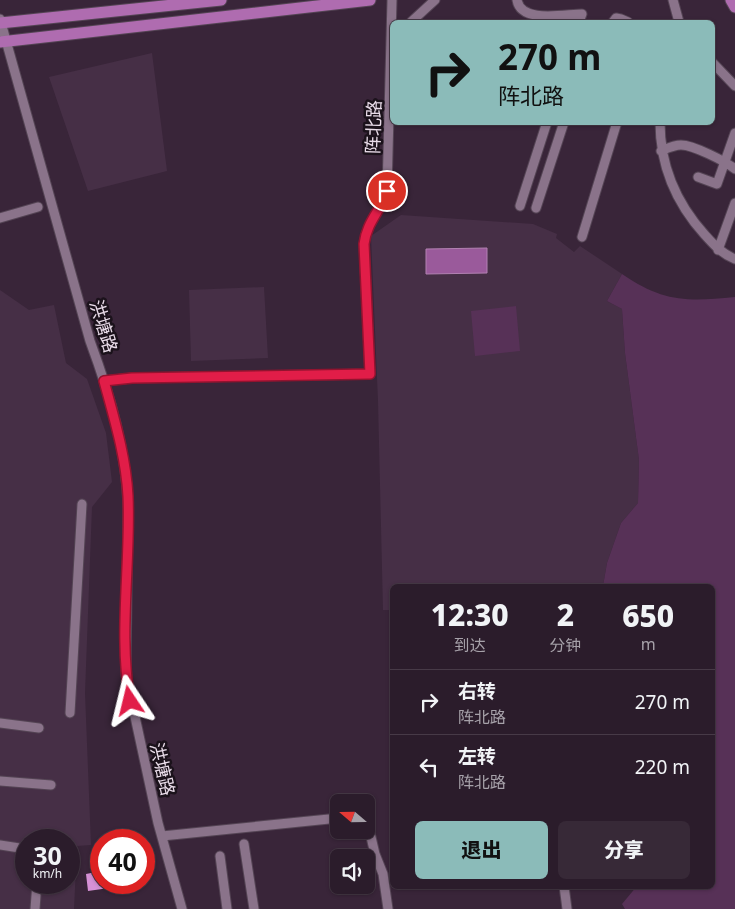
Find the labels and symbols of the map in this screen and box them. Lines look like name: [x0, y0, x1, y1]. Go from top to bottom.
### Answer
street label: 阵北路: [360, 100, 386, 154]
pin: [366, 170, 408, 212]
street label: 洪塘路: [85, 297, 123, 355]
position arrow: [103, 674, 155, 726]
street label: 洪塘路: [145, 740, 181, 798]
north arrow: [330, 794, 375, 839]
speed limit sign: 40: [90, 829, 155, 894]

